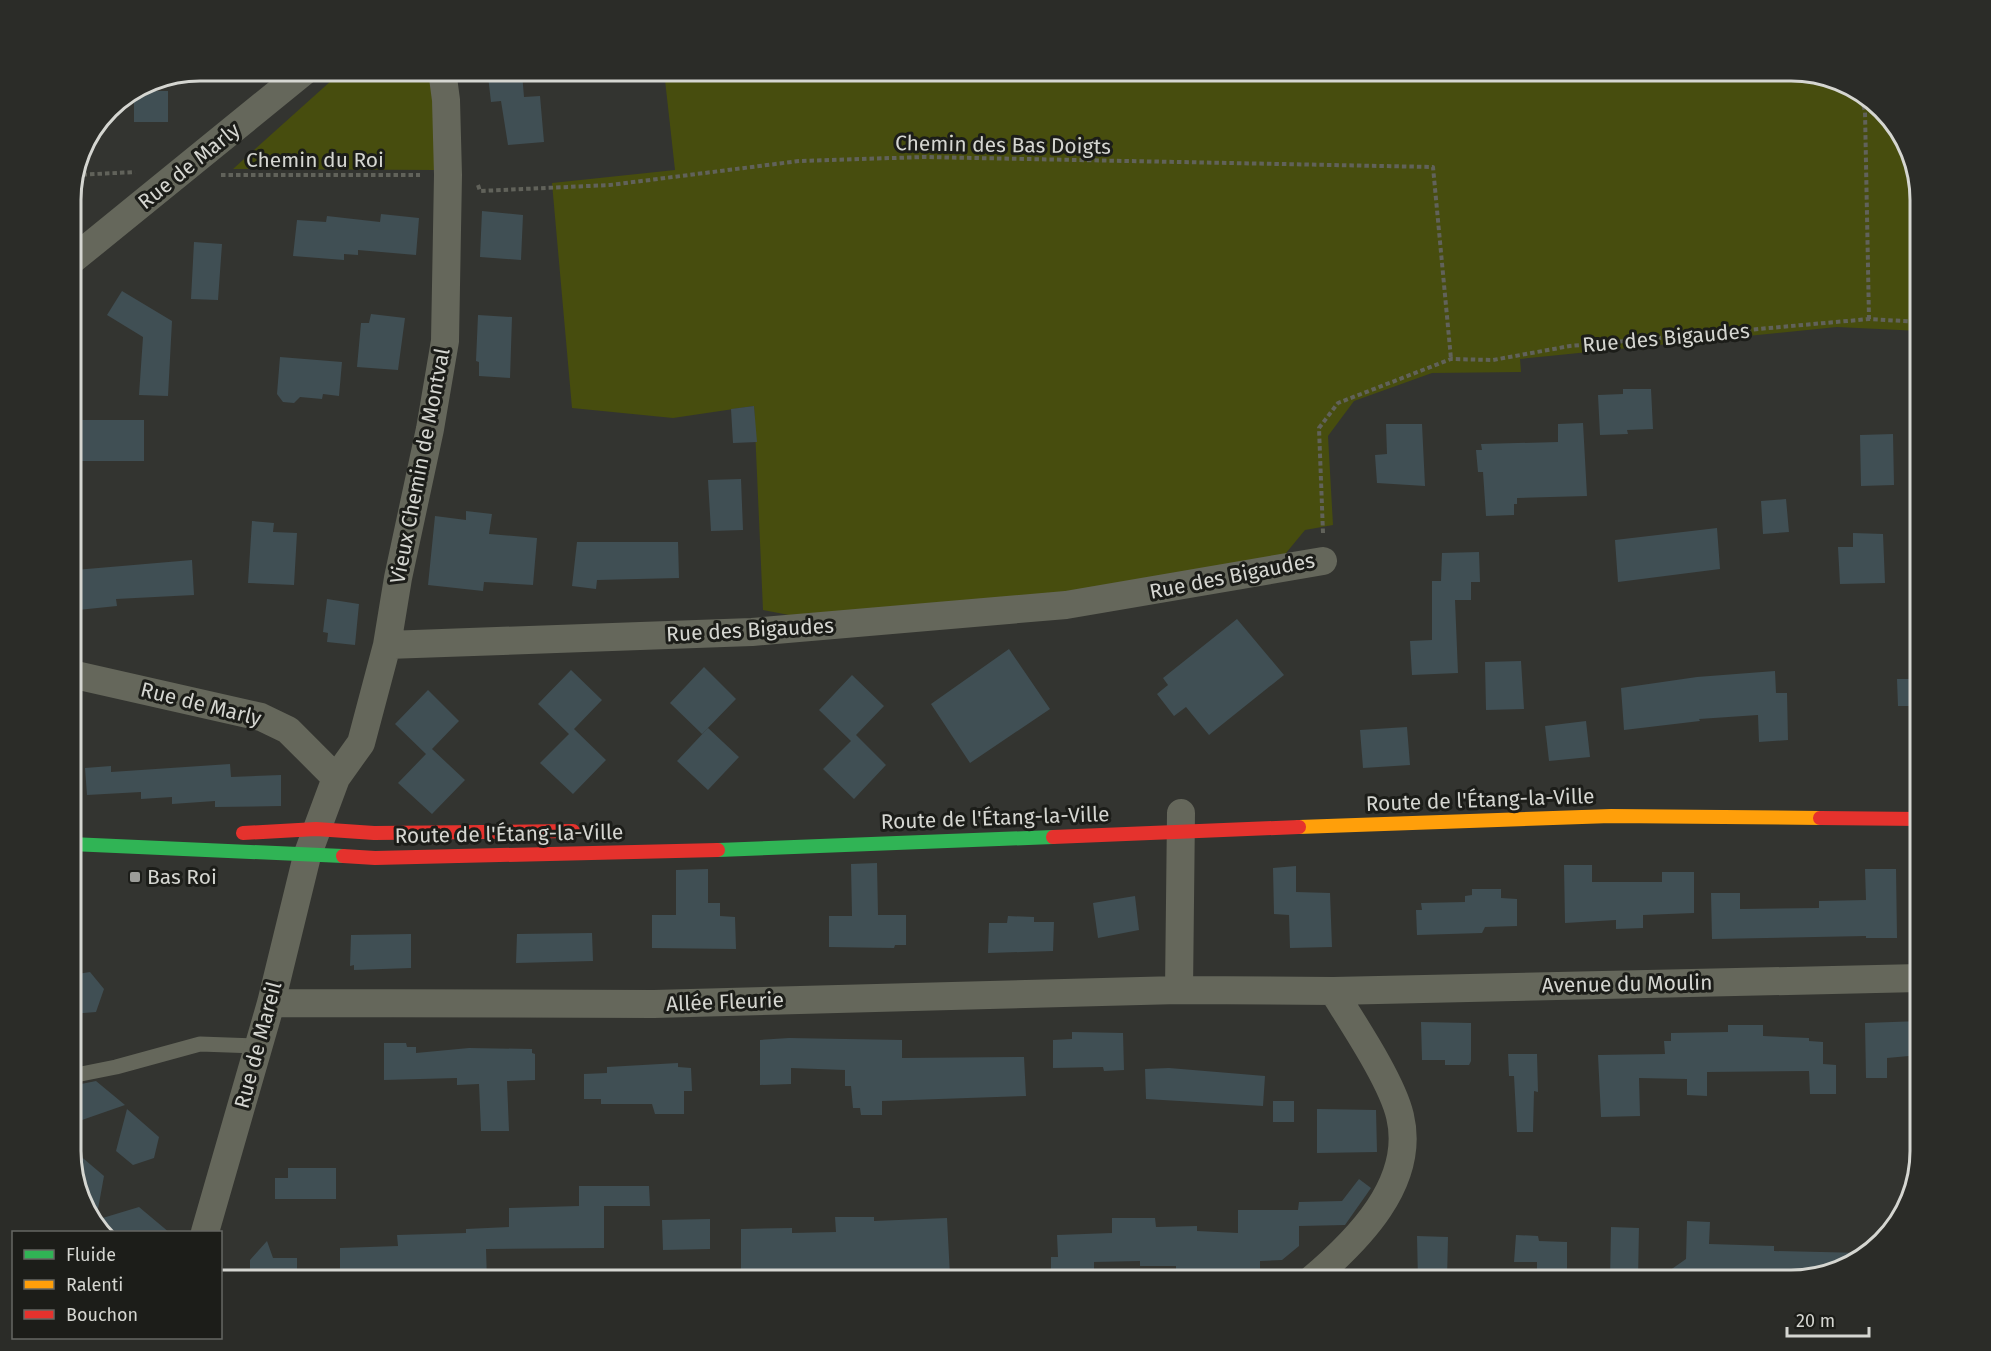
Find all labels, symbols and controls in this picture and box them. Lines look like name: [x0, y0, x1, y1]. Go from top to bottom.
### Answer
street label: Rue de Marly: [133, 117, 246, 215]
street label: Chemin des Bas Doigts: [895, 130, 1111, 160]
street label: Chemin du Roi: [246, 147, 384, 173]
street label: Rue des Bigaudes: [1581, 318, 1751, 358]
street label: Vieux Chemin de Montval: [384, 346, 456, 586]
street label: Rue des Bigaudes: [1147, 547, 1317, 605]
street label: Rue des Bigaudes: [665, 613, 835, 647]
street label: Rue de Marly: [138, 676, 265, 732]
street label: Route de l'Étang-la-Ville: [1365, 783, 1595, 817]
street label: Route de l'Étang-la-Ville: [880, 801, 1110, 835]
street label: Route de l'Étang-la-Ville: [394, 819, 624, 849]
place label: Bas Roi: [147, 864, 217, 890]
marker: Bas Roi: [128, 870, 142, 884]
street label: Avenue du Moulin: [1541, 970, 1713, 998]
street label: Rue de Mareil: [229, 979, 287, 1111]
street label: Allée Fleurie: [666, 987, 784, 1017]
legend: [12, 1231, 222, 1339]
text: Fluide: [66, 1244, 116, 1266]
text: Ralenti: [66, 1274, 123, 1296]
scale bar: [1787, 1300, 1870, 1338]
text: Bouchon: [66, 1304, 138, 1326]
text: 20 m: [1796, 1310, 1835, 1332]

